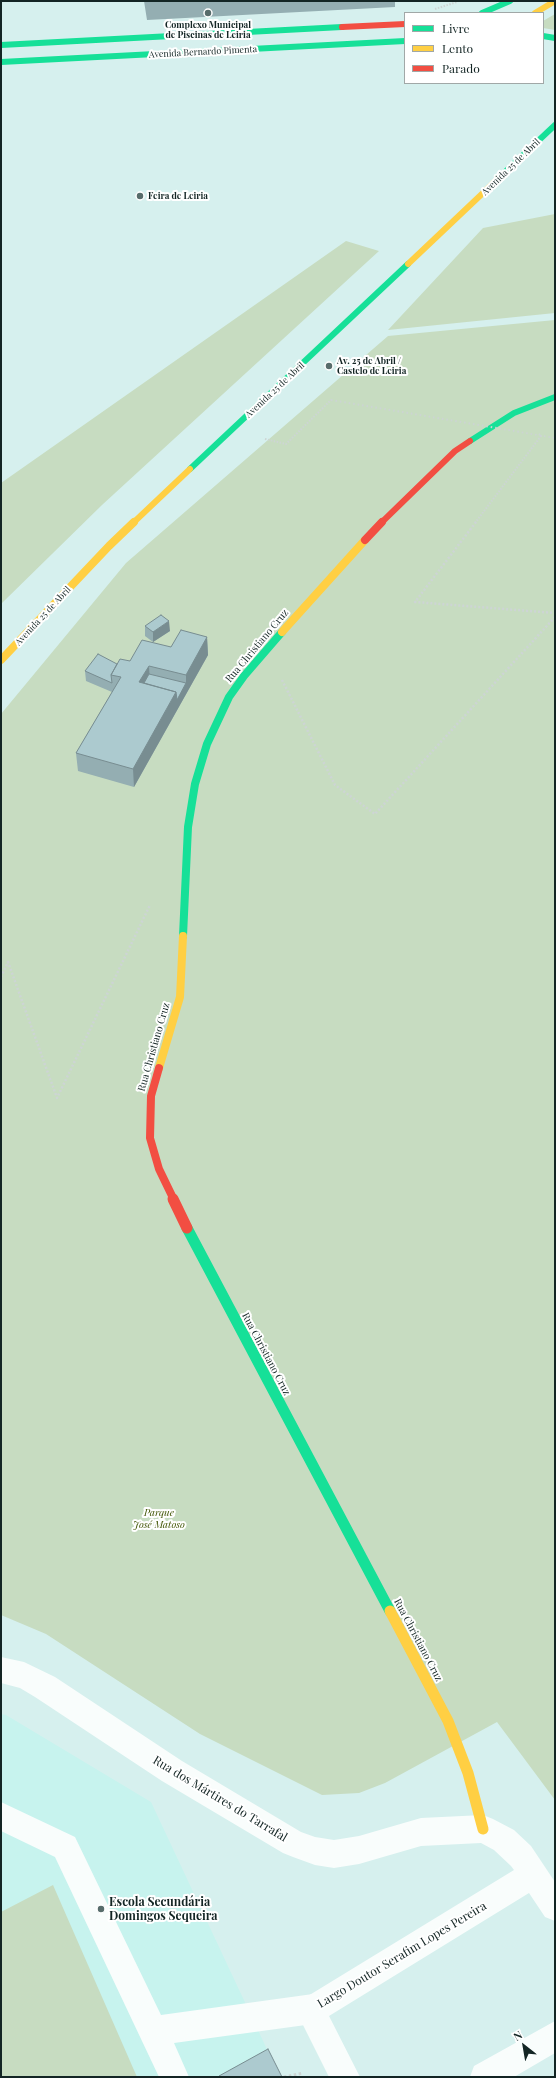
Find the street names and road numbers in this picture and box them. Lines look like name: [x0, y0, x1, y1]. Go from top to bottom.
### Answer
street label: Avenida Bernardo Pimenta: [149, 44, 257, 60]
street label: Avenida 25 de Abril: [480, 136, 542, 198]
street label: Avenida 25 de Abril: [243, 360, 307, 420]
street label: Avenida 25 de Abril: [13, 584, 73, 648]
street label: Rua Christiano Cruz: [223, 607, 291, 685]
street label: Rua Christiano Cruz: [136, 1001, 172, 1093]
street label: Rua Christiano Cruz: [239, 1311, 293, 1397]
street label: Rua Christiano Cruz: [391, 1597, 445, 1683]
street label: Rua dos Mártires do Tarrafal: [150, 1753, 290, 1845]
street label: Largo Doutor Serafim Lopes Pereira: [315, 1899, 489, 2011]

